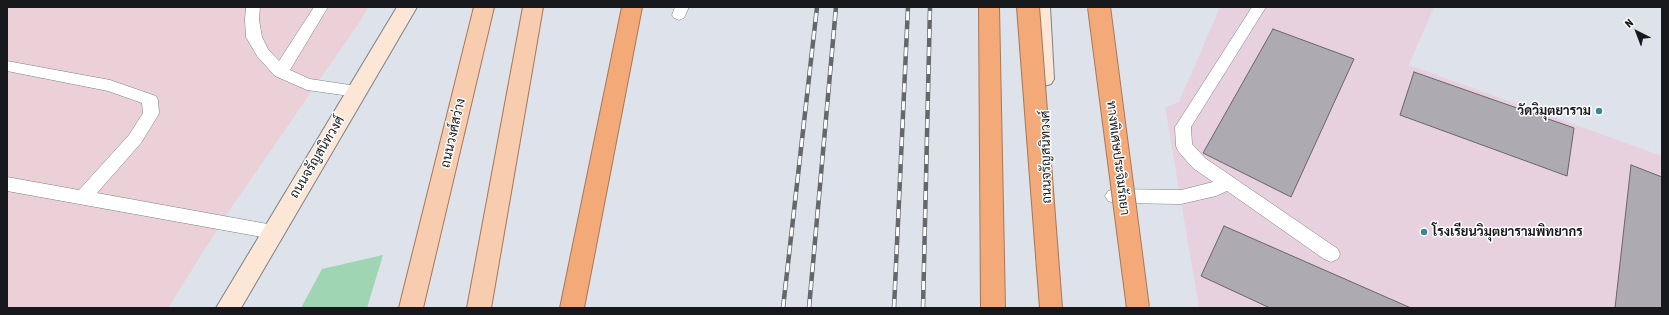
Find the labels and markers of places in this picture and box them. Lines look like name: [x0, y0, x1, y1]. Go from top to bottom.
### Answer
place label: วัดวิมุตยาราม: [1517, 103, 1591, 119]
marker: วัดวิมุตยาราม: [1594, 106, 1604, 116]
place label: โรงเรียนวิมุตยารามพิทยากร: [1432, 224, 1583, 240]
marker: โรงเรียนวิมุตยารามพิทยากร: [1419, 227, 1429, 237]

